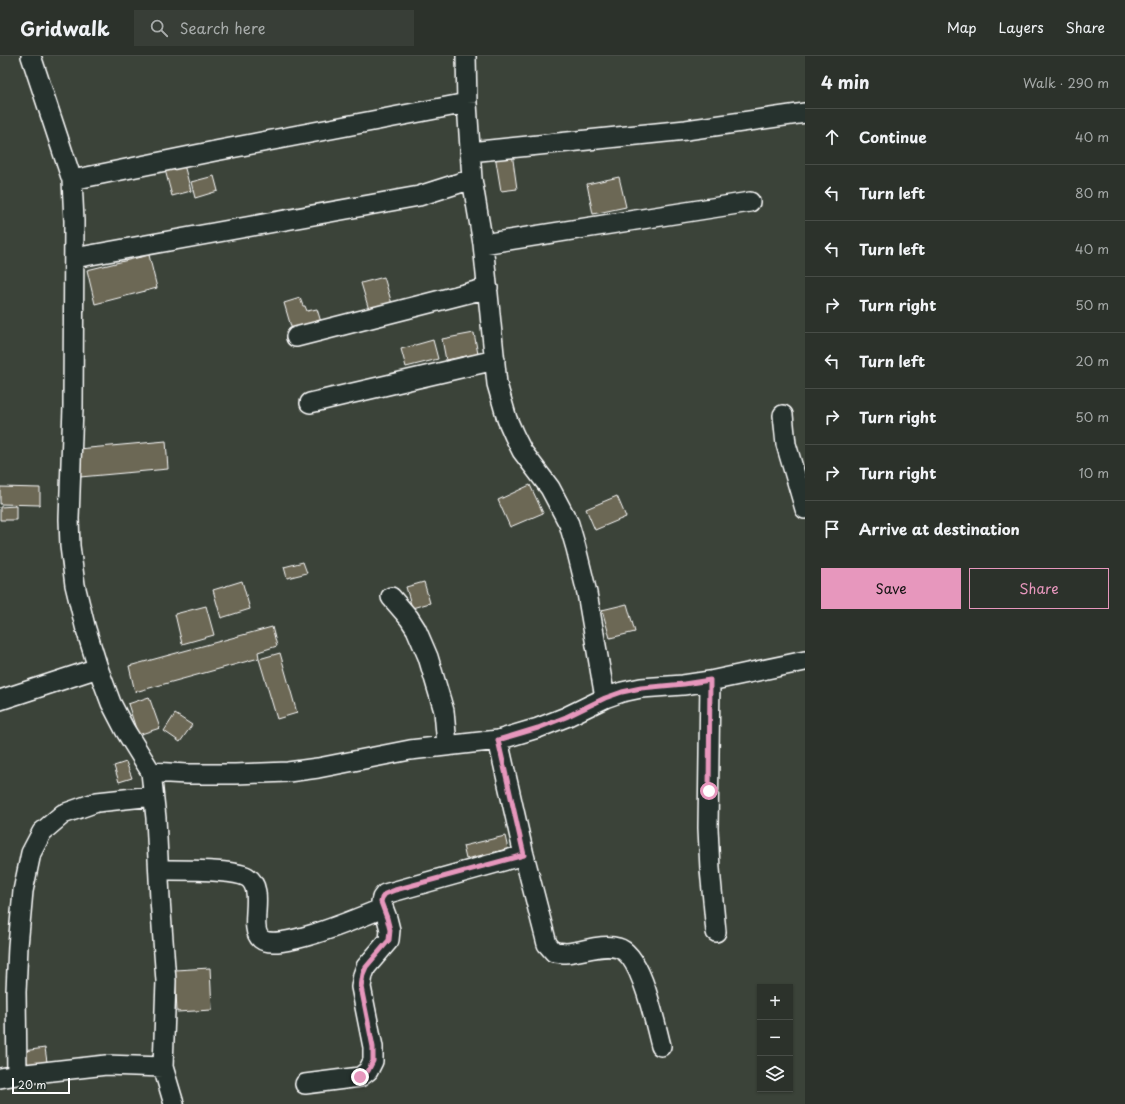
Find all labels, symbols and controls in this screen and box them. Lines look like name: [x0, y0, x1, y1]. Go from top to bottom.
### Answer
search box: [134, 10, 414, 46]
text: Gridwalk: [20, 14, 110, 42]
text: Search here: [180, 16, 265, 39]
icon: search: [148, 17, 170, 39]
text: Map: [947, 17, 977, 38]
text: Layers: [999, 17, 1044, 38]
text: Share: [1066, 17, 1105, 38]
text: 4 min: [821, 69, 869, 95]
text: Walk · 290 m: [1023, 73, 1109, 92]
text: Continue: [859, 125, 927, 148]
icon: ahead: [821, 126, 843, 148]
text: 40 m: [1075, 127, 1109, 146]
text: Turn left: [859, 181, 925, 204]
icon: left: [821, 182, 843, 204]
text: 80 m: [1075, 183, 1109, 202]
text: Turn left: [859, 237, 925, 260]
icon: left: [821, 238, 843, 260]
text: 40 m: [1075, 239, 1109, 258]
text: Turn right: [859, 293, 936, 316]
icon: right: [821, 294, 843, 316]
text: 50 m: [1075, 295, 1109, 314]
text: Turn left: [859, 349, 925, 372]
icon: left: [821, 350, 843, 372]
text: 20 m: [1075, 351, 1109, 370]
text: Turn right: [859, 405, 936, 428]
icon: right: [821, 406, 843, 428]
text: 50 m: [1075, 407, 1109, 426]
text: Turn right: [859, 461, 936, 484]
icon: right: [821, 462, 843, 484]
text: 10 m: [1079, 463, 1109, 482]
text: Arrive at destination: [859, 517, 1020, 540]
icon: arrive: [821, 518, 843, 540]
button: Save: [821, 568, 961, 609]
button: Share: [969, 568, 1109, 609]
route start: [700, 782, 718, 800]
map controls: [757, 984, 793, 1092]
button: +: [757, 984, 793, 1020]
button: −: [757, 1020, 793, 1056]
button: layers: [757, 1056, 793, 1092]
route end: [351, 1068, 369, 1086]
scale bar: [12, 1076, 70, 1095]
text: 20 m: [18, 1076, 46, 1093]

